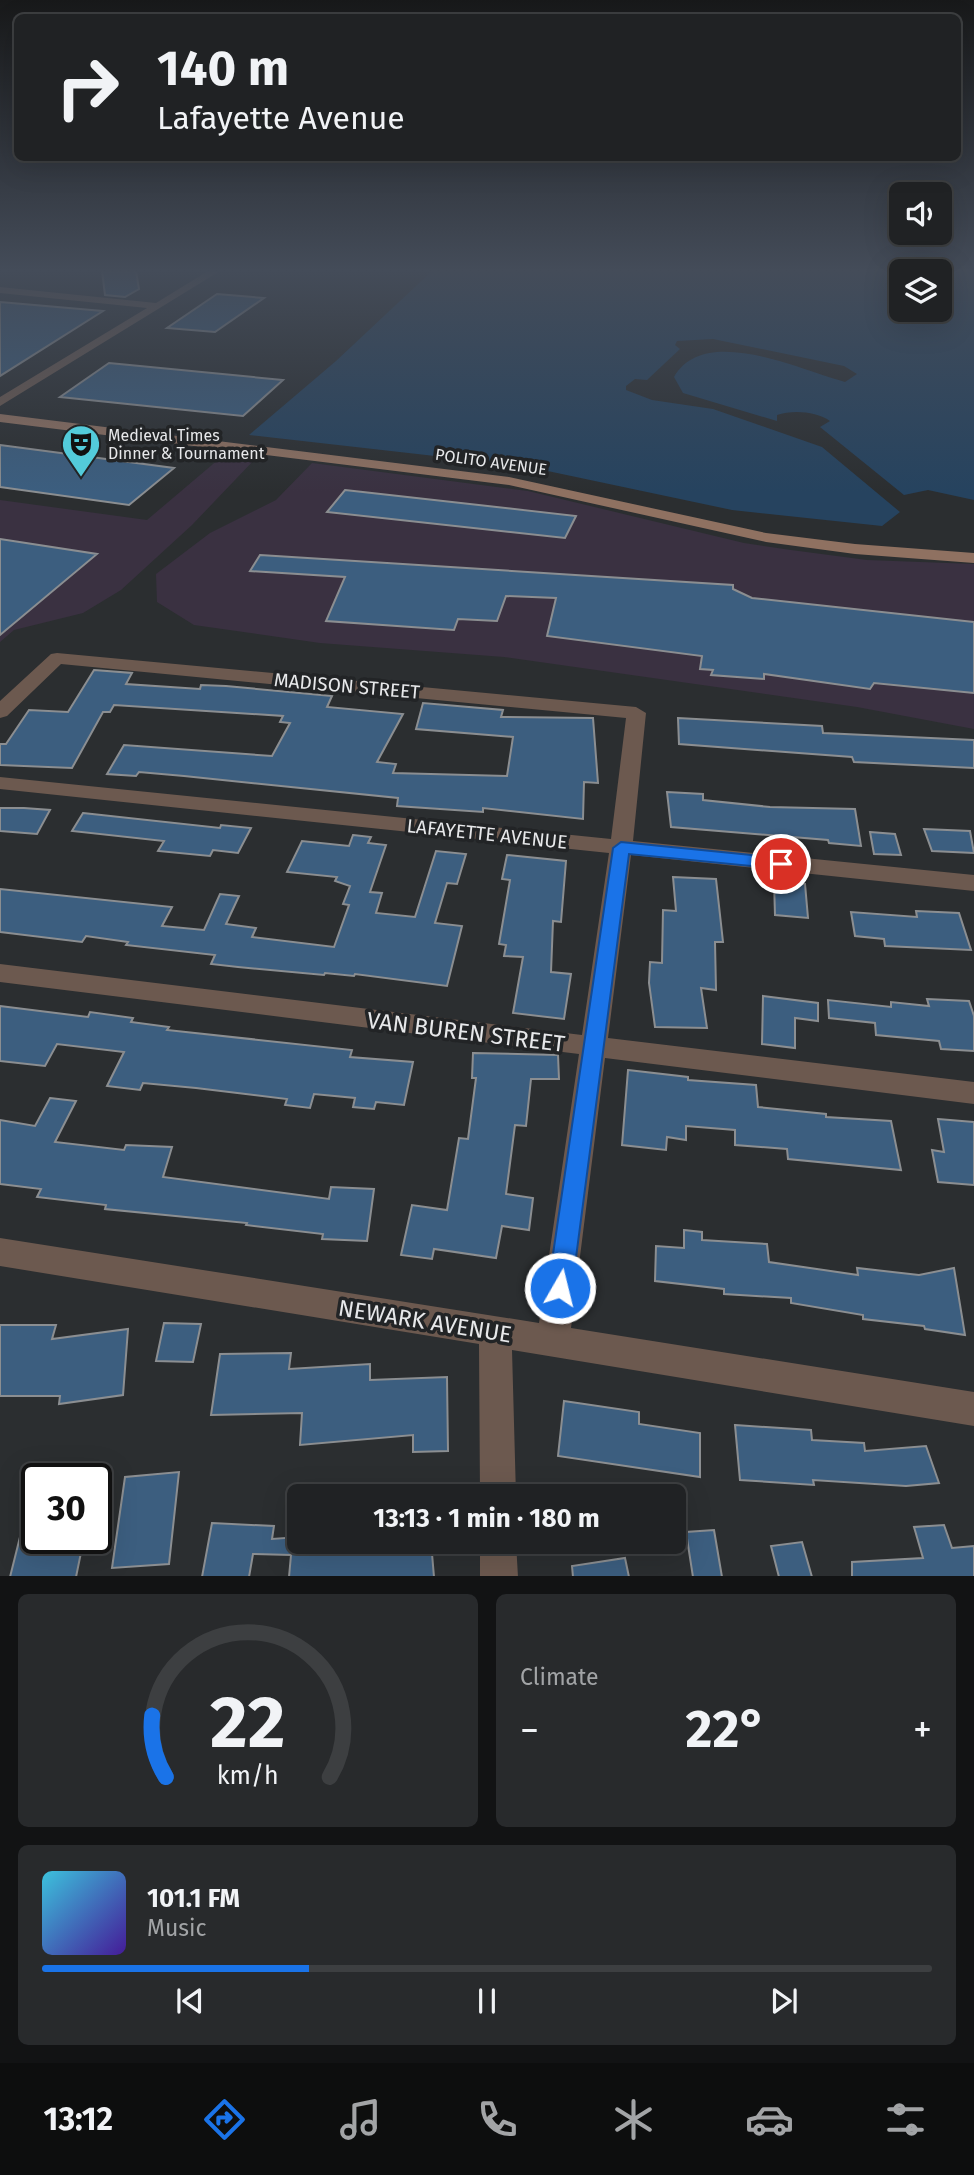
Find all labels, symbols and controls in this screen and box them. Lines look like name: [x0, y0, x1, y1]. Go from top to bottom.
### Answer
text: 140 m: [157, 39, 289, 98]
icon: right: [42, 42, 133, 133]
text: Lafayette Avenue: [157, 99, 405, 137]
map controls: [889, 182, 952, 322]
button: sound: [889, 182, 952, 245]
button: layers: [889, 259, 952, 322]
theatre icon: Medieval Times Dinner & Tournament: [60, 423, 102, 478]
place label: Medieval Times Dinner & Tournament: [108, 426, 265, 463]
street label: POLITO AVENUE: [434, 445, 548, 479]
street label: MADISON STREET: [273, 668, 421, 704]
street label: LAFAYETTE AVENUE: [406, 814, 568, 854]
pin: [751, 834, 811, 894]
icon: arrive: [762, 845, 800, 883]
street label: VAN BUREN STREET: [366, 1006, 567, 1058]
position arrow: [523, 1251, 597, 1325]
street label: NEWARK AVENUE: [336, 1293, 514, 1349]
speed limit sign: 30: [21, 1463, 112, 1554]
text: 13:13 · 1 min · 180 m: [373, 1503, 600, 1534]
text: Climate: [520, 1663, 599, 1691]
text: 22: [210, 1679, 286, 1766]
text: 22°: [686, 1698, 766, 1761]
text: −: [520, 1707, 539, 1753]
text: +: [913, 1707, 932, 1753]
text: km/h: [217, 1760, 279, 1790]
text: 101.1 FM: [147, 1883, 240, 1914]
text: Music: [147, 1914, 207, 1942]
icon: previous: [171, 1982, 209, 2020]
icon: pause: [468, 1982, 506, 2020]
icon: next: [765, 1982, 803, 2020]
icon: directions: [200, 2095, 249, 2144]
icon: music: [336, 2095, 385, 2144]
icon: phone: [473, 2095, 522, 2144]
icon: climate: [609, 2095, 658, 2144]
icon: car: [745, 2095, 794, 2144]
icon: filters: [881, 2095, 930, 2144]
text: 13:12: [44, 2100, 113, 2138]

